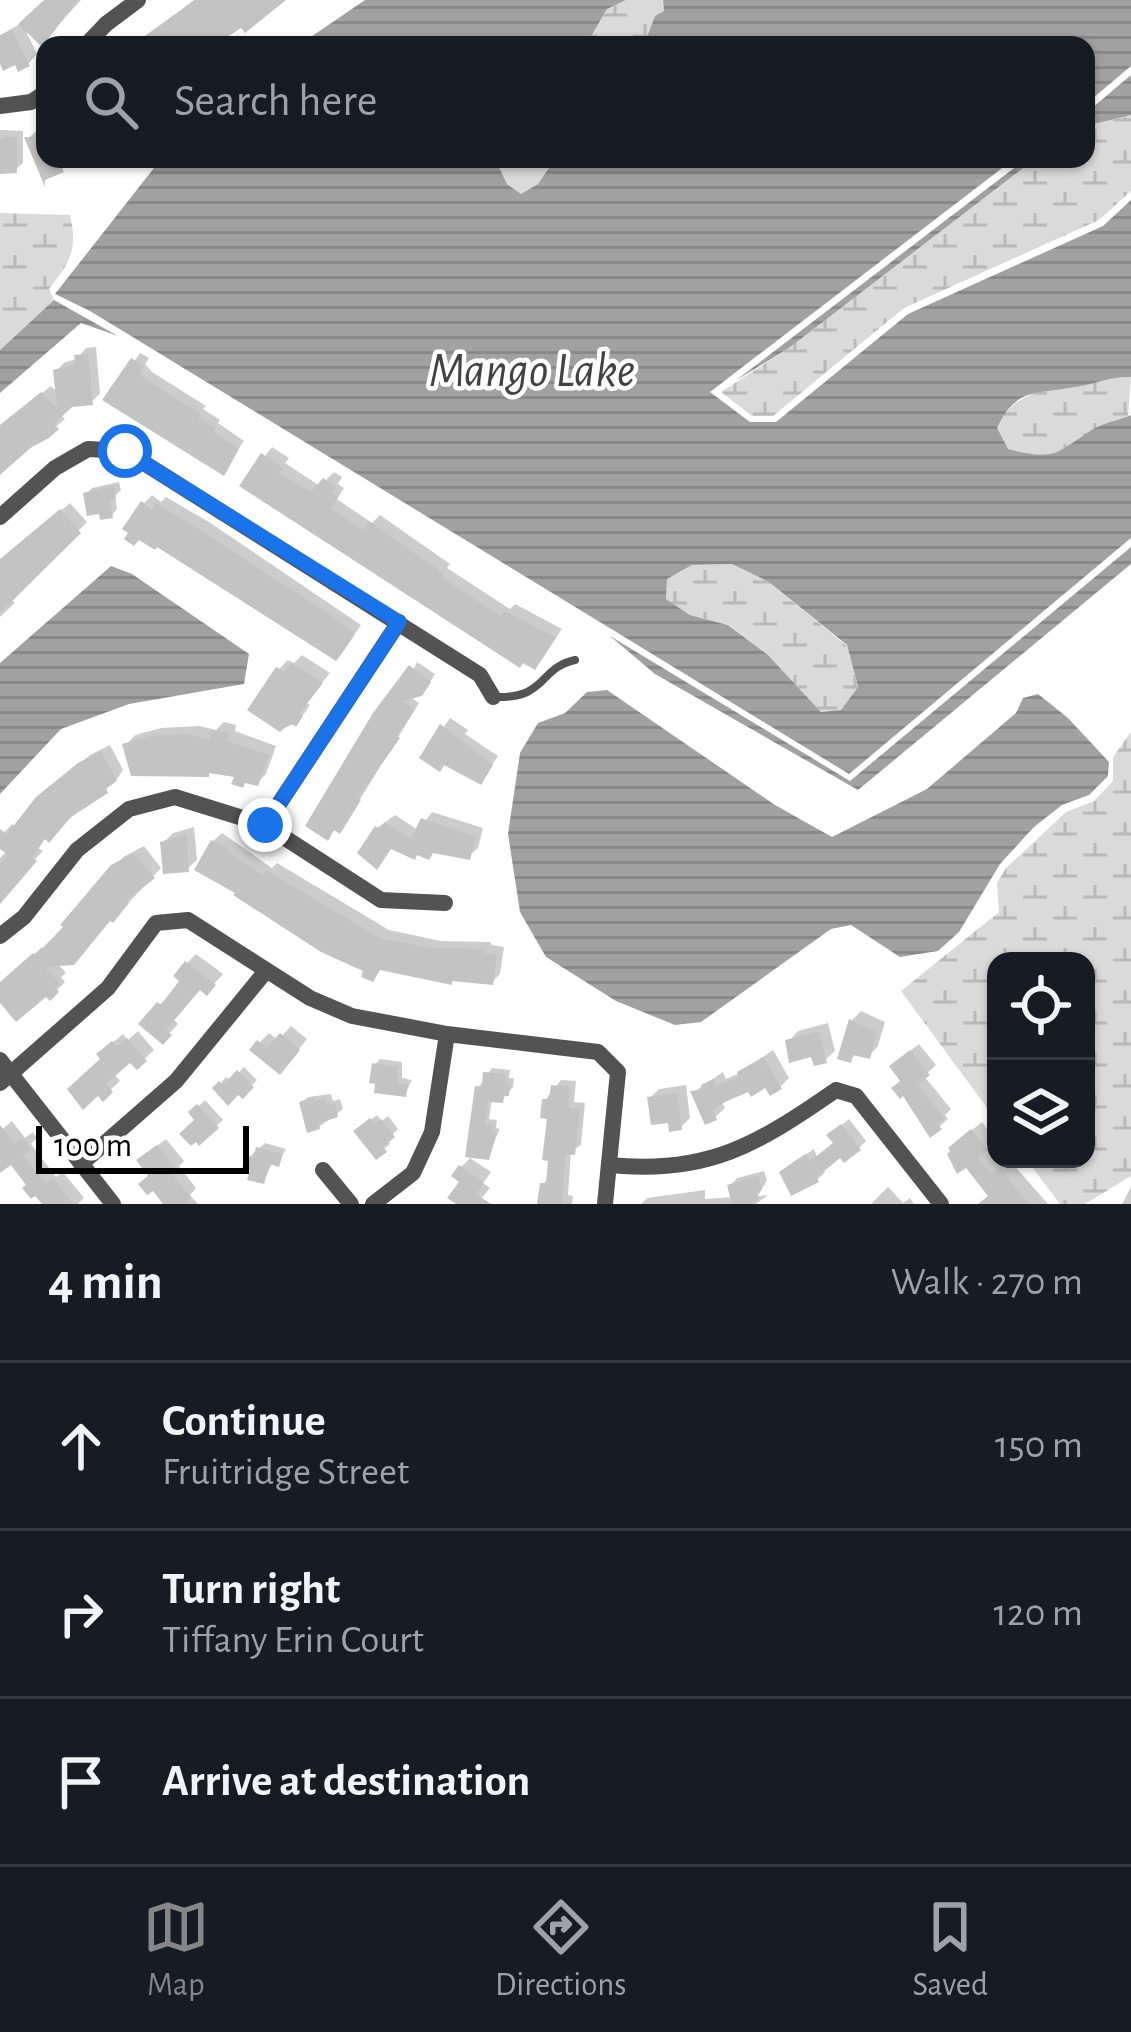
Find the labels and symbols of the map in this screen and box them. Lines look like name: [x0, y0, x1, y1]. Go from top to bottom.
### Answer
water label: Mango Lake: [429, 348, 635, 396]
route start: [98, 424, 152, 478]
route end: [238, 798, 292, 852]
scale bar: [36, 1120, 249, 1173]

